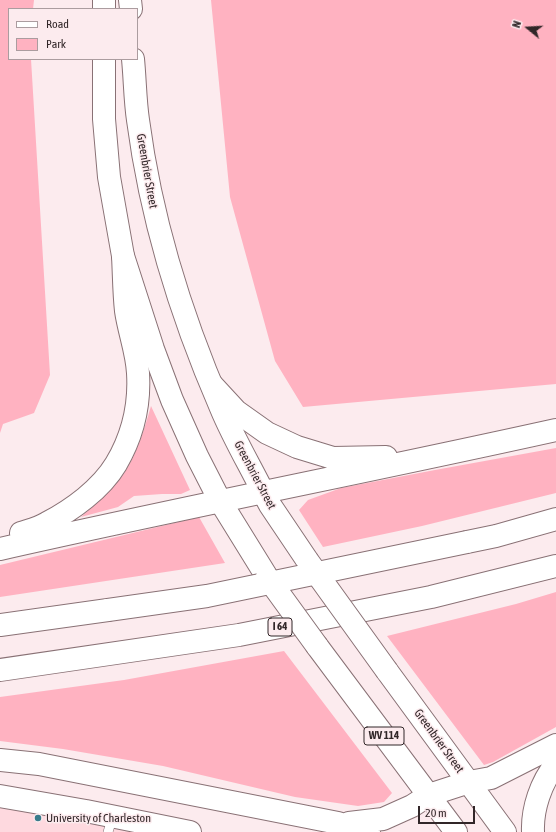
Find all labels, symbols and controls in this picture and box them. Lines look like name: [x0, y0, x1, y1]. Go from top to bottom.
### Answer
legend: [8, 8, 138, 60]
north arrow: [508, 8, 548, 48]
text: Road: [46, 17, 69, 31]
text: N: [510, 19, 523, 29]
text: Park: [46, 37, 66, 51]
street label: Greenbrier Street: [133, 133, 161, 209]
street label: Greenbrier Street: [231, 438, 279, 512]
road number: I 64: [268, 618, 292, 636]
street label: Greenbrier Street: [411, 706, 467, 776]
road number: WV 114: [364, 727, 404, 745]
scale bar: [420, 798, 477, 824]
text: 20 m: [425, 806, 447, 820]
place label: University of Charleston: [46, 811, 151, 825]
marker: University of Charleston: [33, 813, 43, 823]

